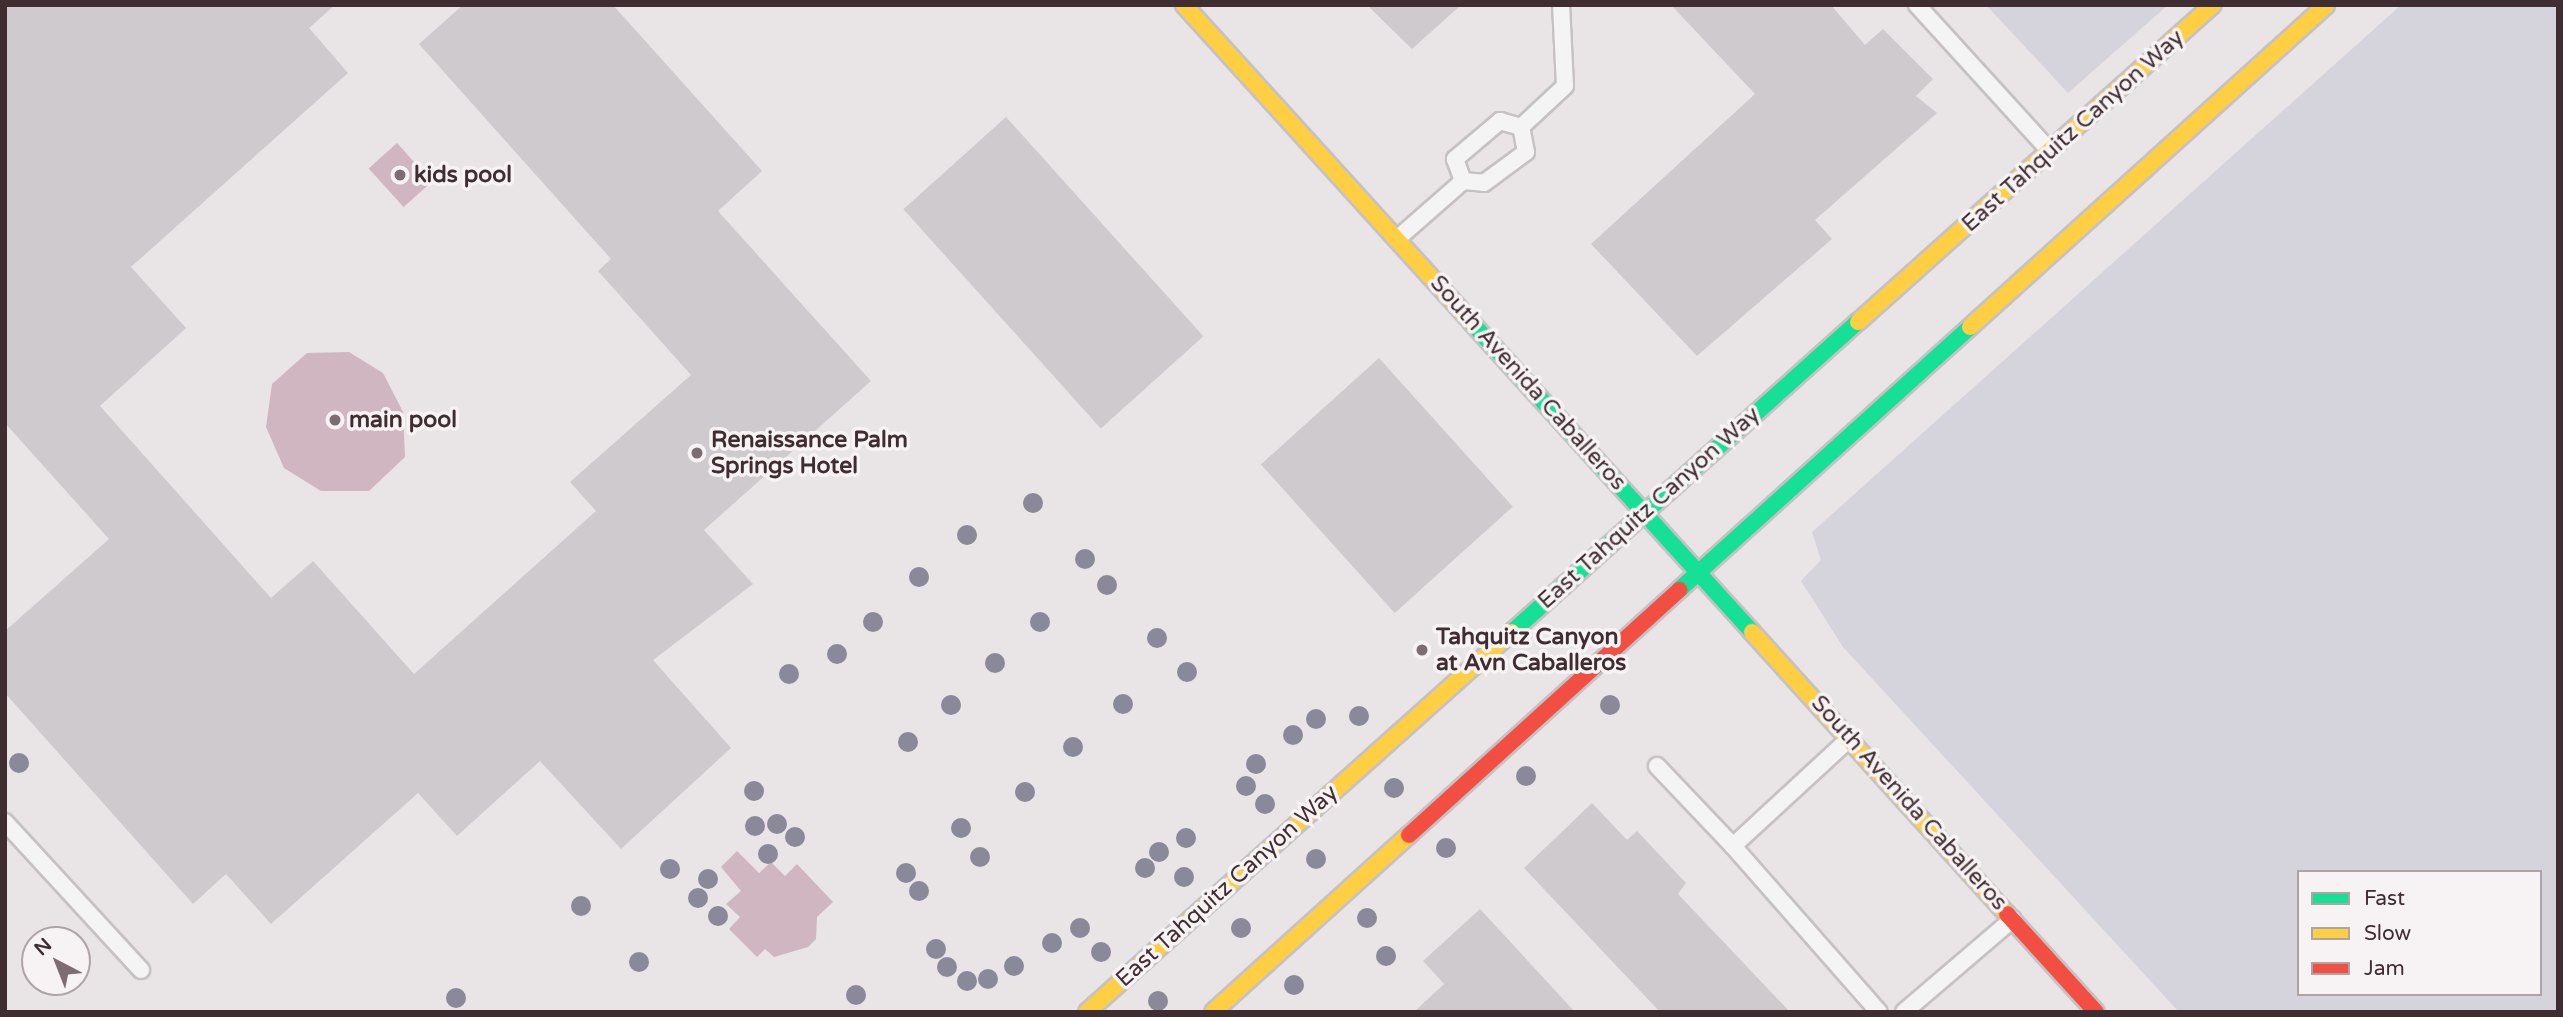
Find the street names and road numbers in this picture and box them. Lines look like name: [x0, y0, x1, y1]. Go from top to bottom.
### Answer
street label: East Tahquitz Canyon Way: [1956, 24, 2190, 238]
street label: South Avenida Caballeros: [1424, 270, 1632, 496]
street label: East Tahquitz Canyon Way: [1532, 401, 1766, 615]
street label: South Avenida Caballeros: [1805, 690, 2013, 916]
street label: East Tahquitz Canyon Way: [1110, 779, 1344, 993]

